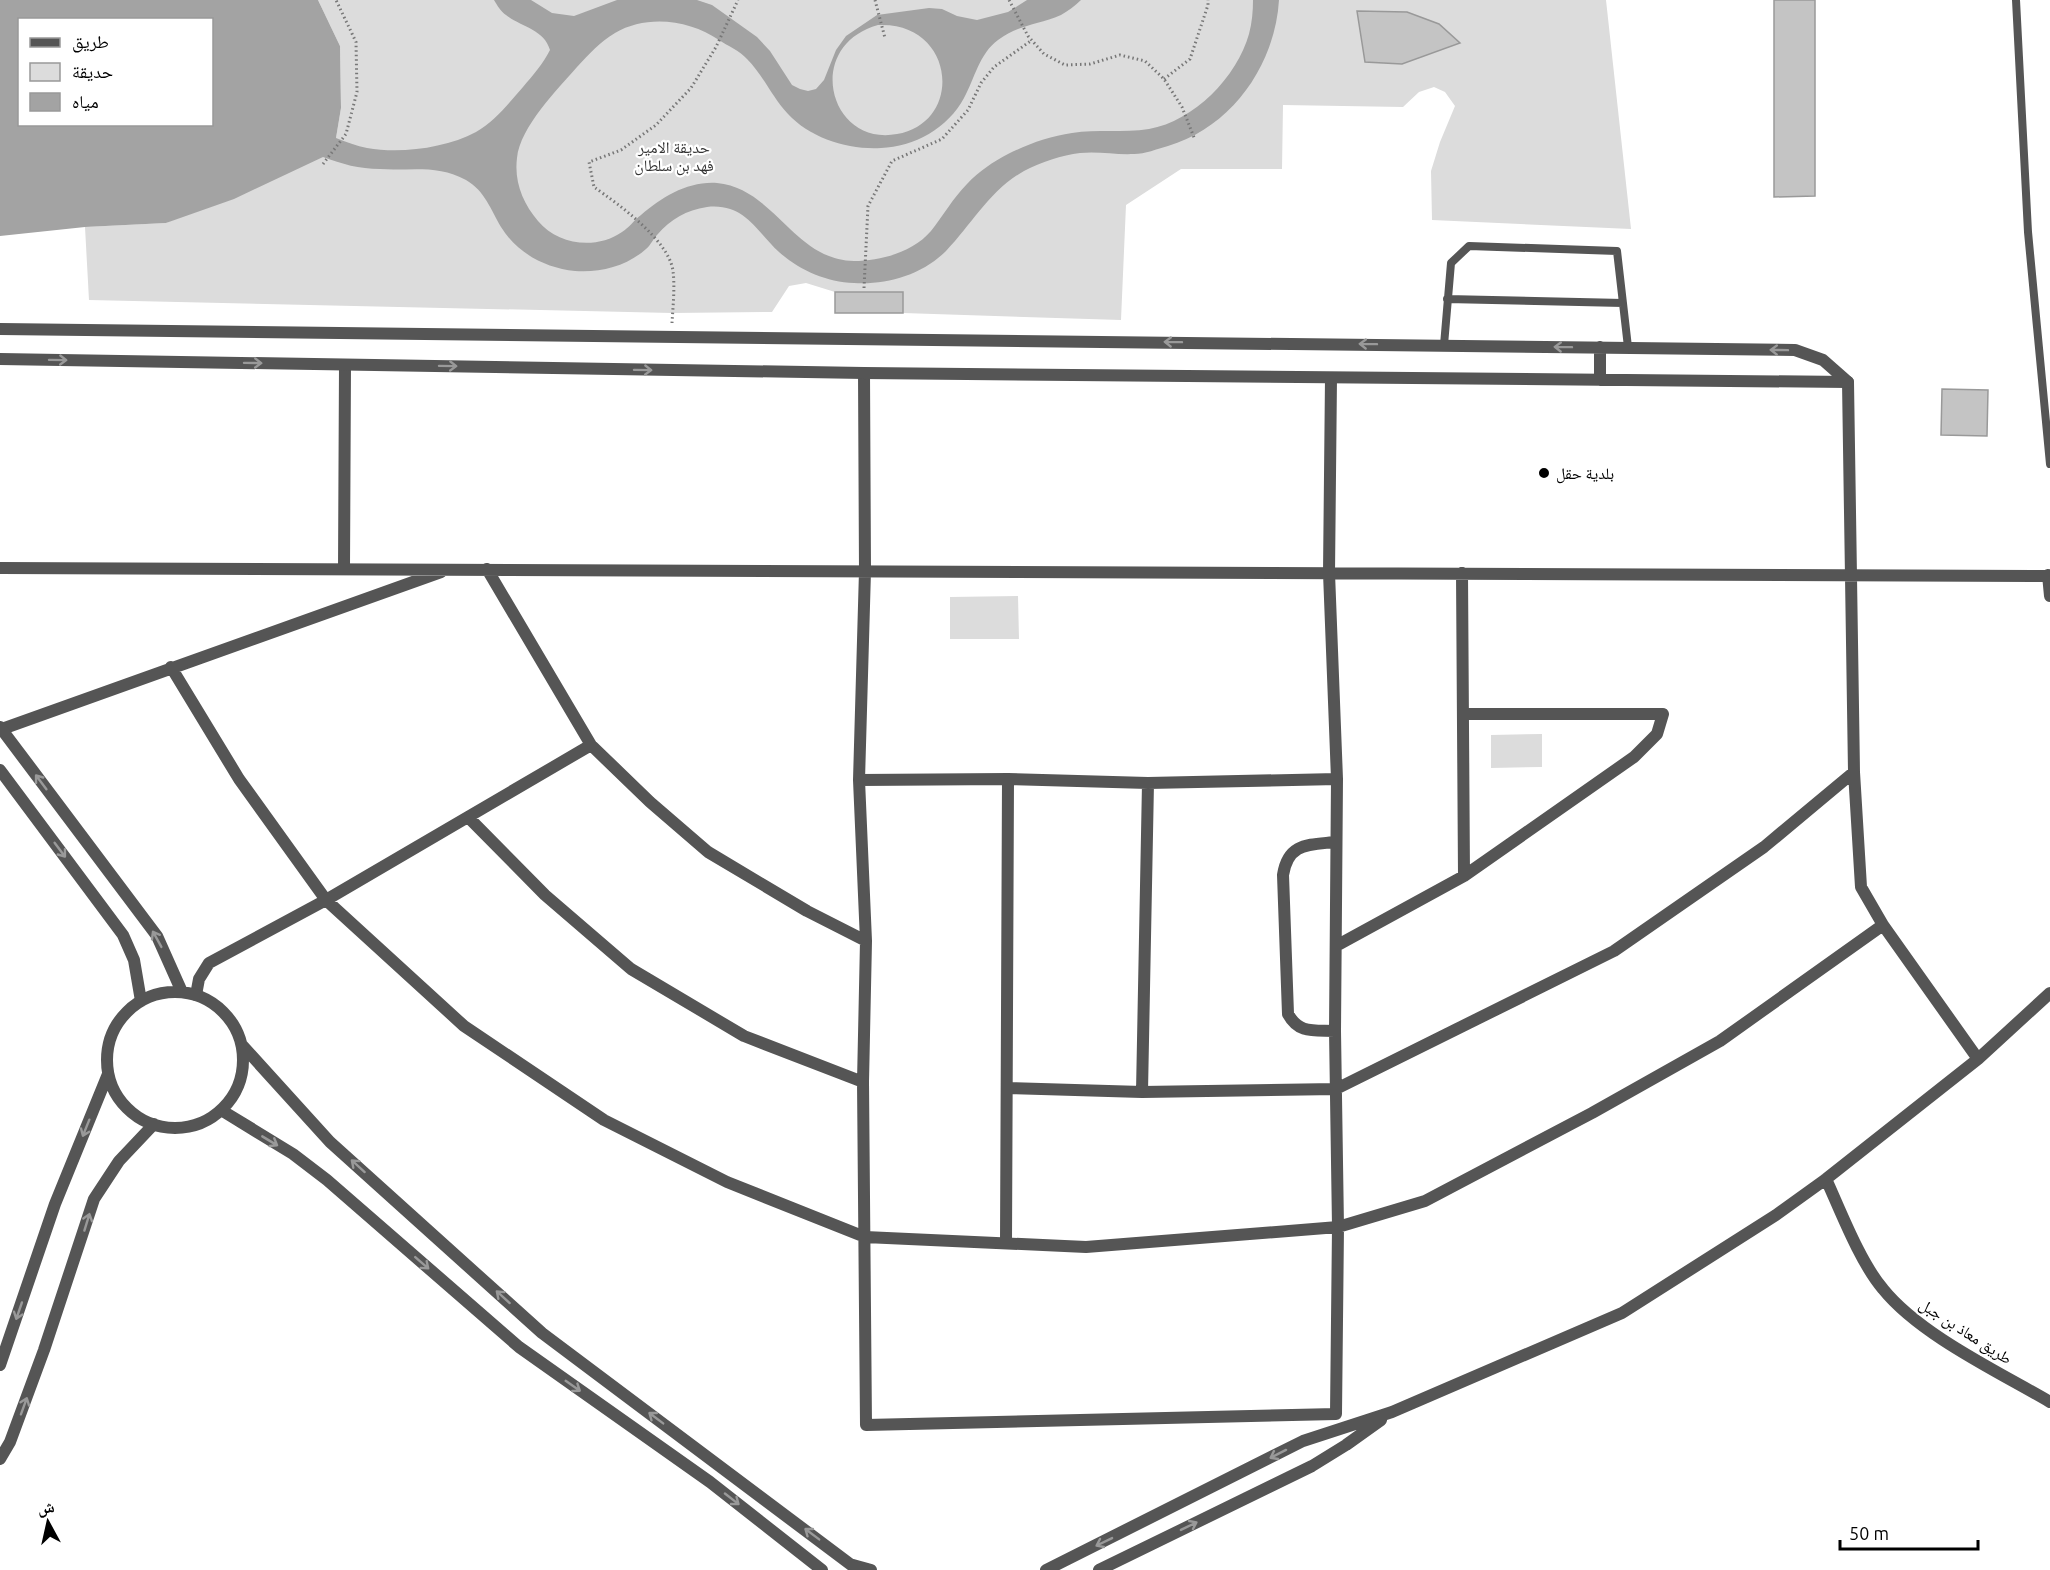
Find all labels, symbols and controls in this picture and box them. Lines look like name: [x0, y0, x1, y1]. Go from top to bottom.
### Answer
legend: [18, 18, 213, 126]
text: طريق: [72, 31, 109, 53]
text: حديقة: [72, 61, 113, 82]
text: مياه: [72, 91, 99, 112]
park label: حديقة الامير فهد بن سلطان: [634, 138, 714, 176]
one-way arrow: [1163, 336, 1183, 348]
one-way arrow: [1358, 338, 1378, 350]
one-way arrow: [1553, 341, 1573, 352]
one-way arrow: [1769, 344, 1789, 355]
one-way arrow: [48, 354, 68, 366]
one-way arrow: [243, 357, 263, 369]
one-way arrow: [438, 361, 458, 372]
one-way arrow: [633, 364, 653, 375]
place label: بلدية حقل: [1556, 464, 1614, 484]
marker: بلدية حقل: [1537, 466, 1551, 480]
one-way arrow: [35, 775, 48, 791]
one-way arrow: [54, 842, 66, 858]
one-way arrow: [151, 931, 163, 948]
one-way arrow: [80, 1118, 91, 1137]
one-way arrow: [261, 1135, 278, 1147]
one-way arrow: [351, 1160, 366, 1174]
one-way arrow: [82, 1213, 93, 1232]
one-way arrow: [414, 1256, 429, 1270]
one-way arrow: [495, 1290, 510, 1304]
street label: طريق معاذ بن جبل: [1915, 1294, 2016, 1369]
one-way arrow: [12, 1301, 23, 1320]
one-way arrow: [565, 1379, 581, 1392]
one-way arrow: [19, 1397, 30, 1416]
one-way arrow: [648, 1411, 664, 1424]
one-way arrow: [1270, 1449, 1288, 1460]
north arrow: [18, 1492, 78, 1552]
one-way arrow: [724, 1492, 740, 1505]
text: ش: [36, 1497, 56, 1518]
scale bar: [1840, 1513, 1978, 1551]
one-way arrow: [1180, 1520, 1198, 1531]
text: 50 m: [1849, 1523, 1889, 1543]
one-way arrow: [804, 1528, 820, 1541]
one-way arrow: [1096, 1537, 1114, 1548]

